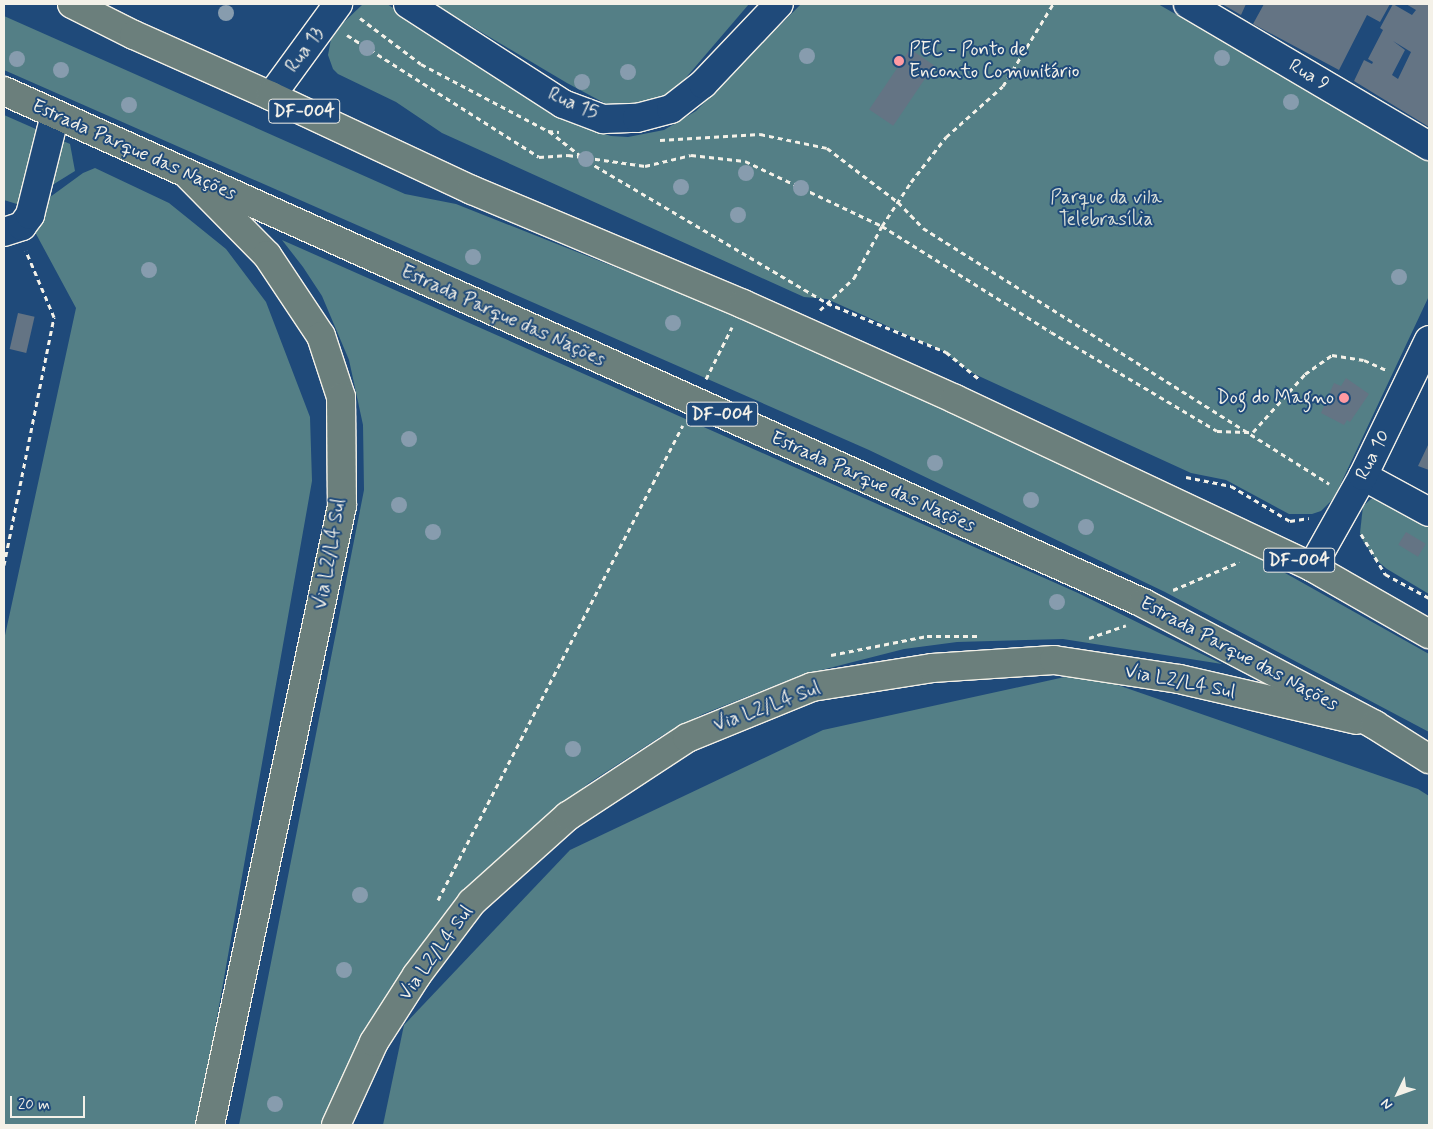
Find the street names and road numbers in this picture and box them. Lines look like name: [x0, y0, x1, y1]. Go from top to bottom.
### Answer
street label: Rua 13: [281, 23, 329, 77]
street label: Rua 9: [1285, 54, 1333, 96]
street label: Rua 15: [544, 83, 602, 125]
road number: DF-004: [268, 95, 340, 126]
street label: Estrada Parque das Nações: [32, 96, 236, 204]
street label: Estrada Parque das Nações: [401, 262, 605, 370]
road number: DF-004: [686, 398, 758, 429]
street label: Rua 10: [1351, 426, 1395, 484]
street label: Estrada Parque das Nações: [771, 428, 975, 536]
street label: Via L2/L4 Sul: [309, 497, 351, 611]
road number: DF-004: [1263, 544, 1335, 576]
street label: Estrada Parque das Nações: [1139, 594, 1339, 714]
street label: Via L2/L4 Sul: [1123, 660, 1237, 704]
street label: Via L2/L4 Sul: [711, 677, 823, 737]
street label: Via L2/L4 Sul: [394, 901, 478, 1005]

